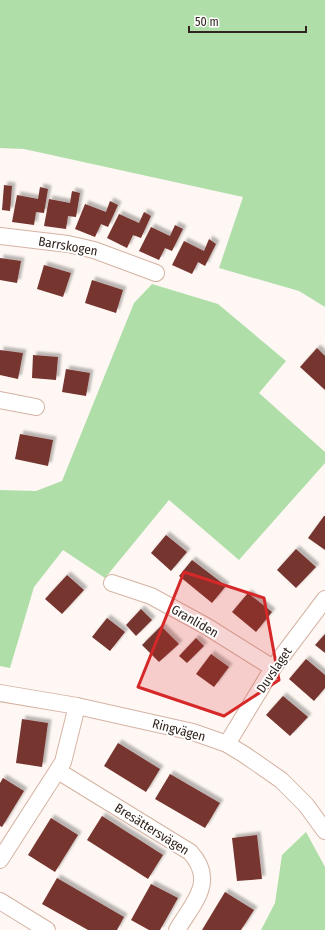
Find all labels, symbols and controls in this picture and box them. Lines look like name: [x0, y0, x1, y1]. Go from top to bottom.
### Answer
scale bar: [189, 8, 306, 34]
text: 50 m: [195, 15, 219, 29]
street label: Barrskogen: [37, 233, 99, 259]
street label: Granliden: [169, 602, 221, 640]
street label: Duvslaget: [253, 644, 295, 696]
street label: Ringvägen: [151, 716, 207, 744]
street label: Bresättersvägen: [112, 800, 192, 858]

